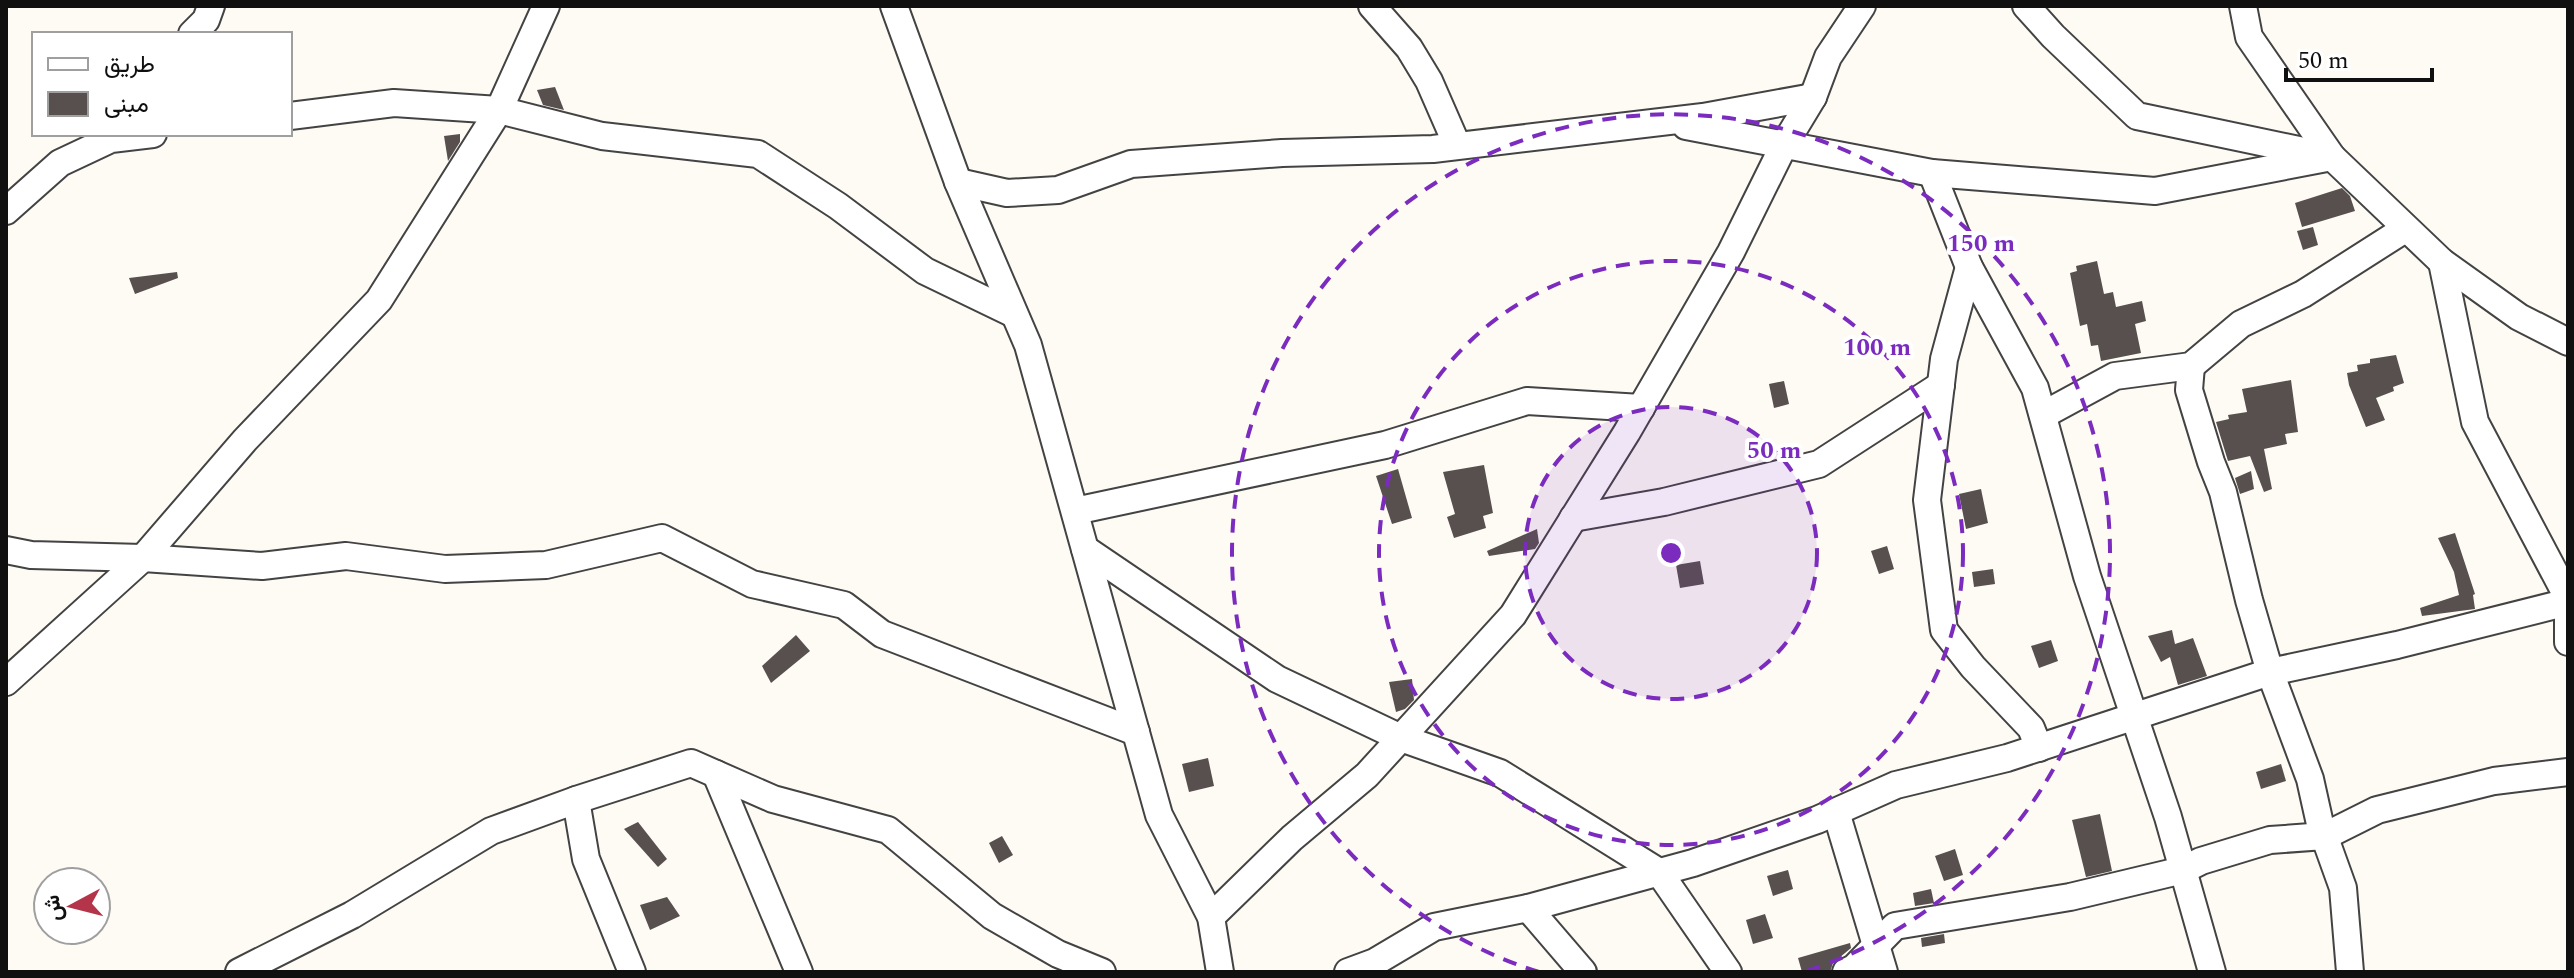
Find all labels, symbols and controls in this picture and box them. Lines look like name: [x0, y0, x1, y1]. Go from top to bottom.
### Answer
legend: [32, 32, 292, 136]
scale bar: [2286, 32, 2432, 82]
text: 50 m: [2298, 43, 2349, 79]
text: طريق: [104, 47, 155, 83]
text: مبنى: [104, 87, 149, 123]
text: 150 m: [1947, 226, 2015, 262]
text: 100 m: [1843, 330, 1911, 366]
text: 50 m: [1747, 433, 1802, 469]
centre of rings: [1657, 539, 1685, 567]
north arrow: [32, 866, 112, 946]
text: ش: [36, 893, 72, 923]

